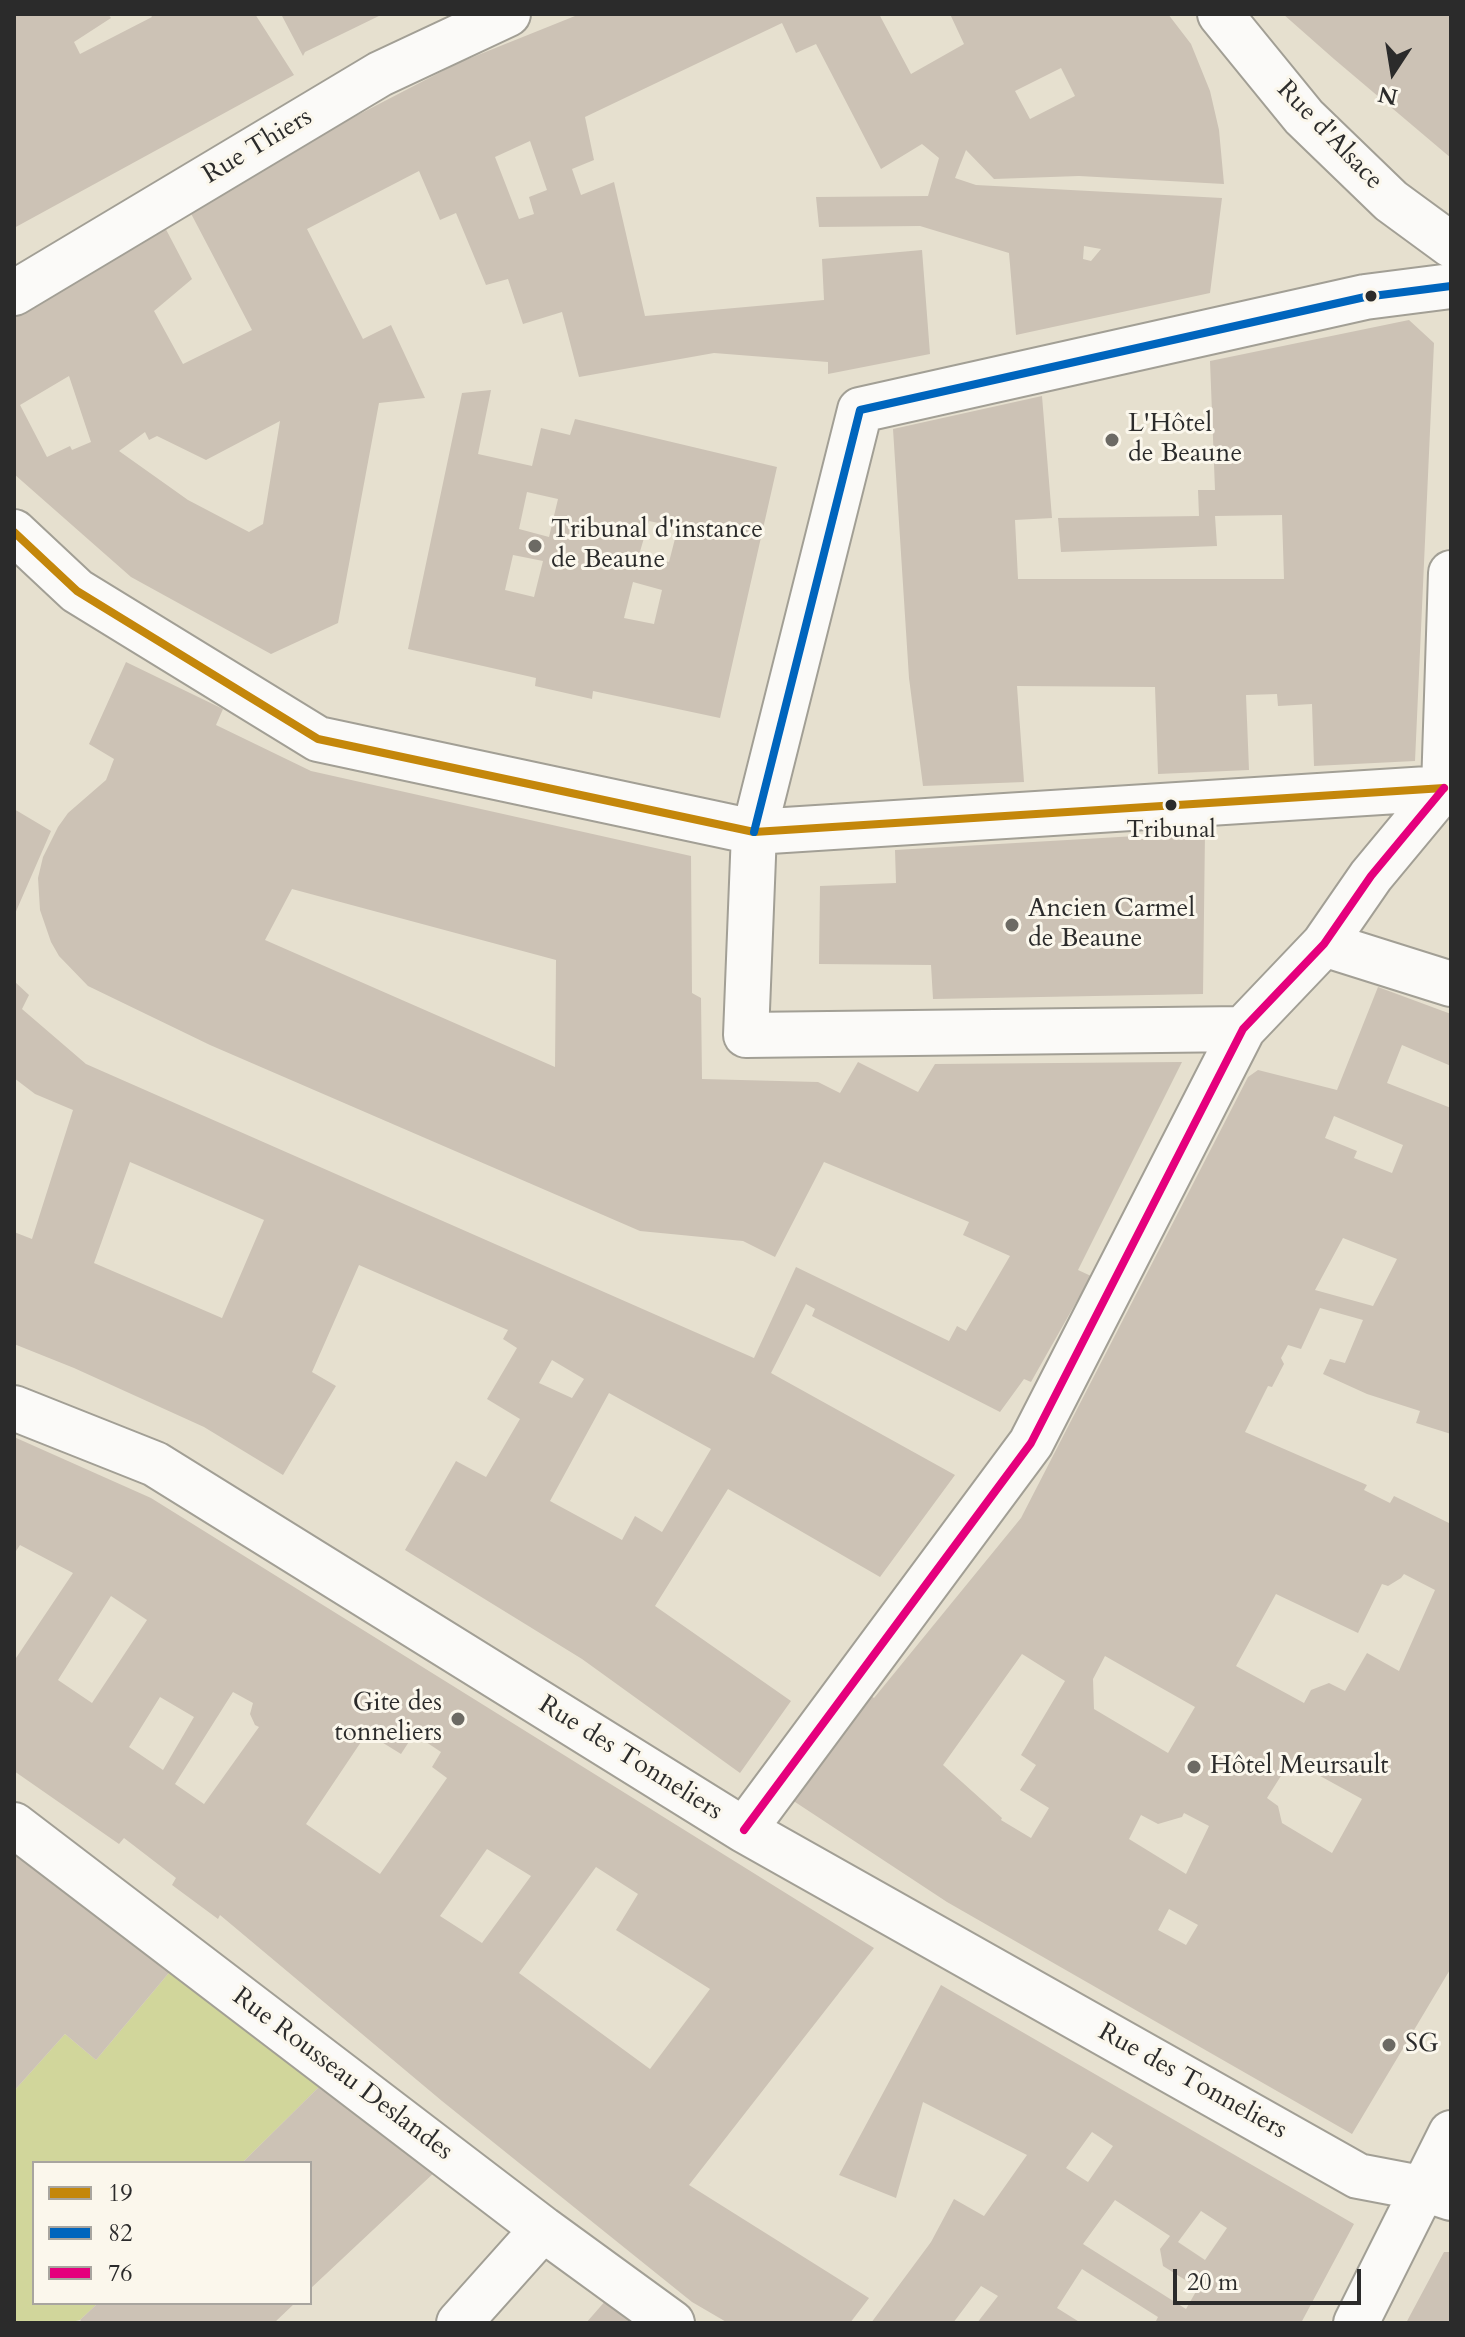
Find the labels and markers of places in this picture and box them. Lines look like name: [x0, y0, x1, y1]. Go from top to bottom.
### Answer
unlabelled marker: [1363, 288, 1379, 304]
place label: L'Hôtel de Beaune: [1128, 409, 1242, 470]
marker: L'Hôtel de Beaune: [1103, 431, 1121, 449]
place label: Tribunal d'instance de Beaune: [551, 515, 763, 576]
marker: Tribunal d'instance de Beaune: [526, 537, 544, 555]
marker: Tribunal: [1163, 797, 1179, 813]
place label: Tribunal: [1126, 817, 1216, 845]
place label: Ancien Carmel de Beaune: [1028, 894, 1195, 956]
marker: Ancien Carmel de Beaune: [1003, 916, 1021, 934]
place label: Gite des tonneliers: [334, 1688, 442, 1750]
marker: Gite des tonneliers: [449, 1710, 467, 1728]
place label: Hôtel Meursault: [1210, 1751, 1388, 1783]
marker: Hôtel Meursault: [1185, 1758, 1203, 1776]
place label: SG: [1405, 2029, 1439, 2061]
marker: SG: [1380, 2036, 1398, 2054]

